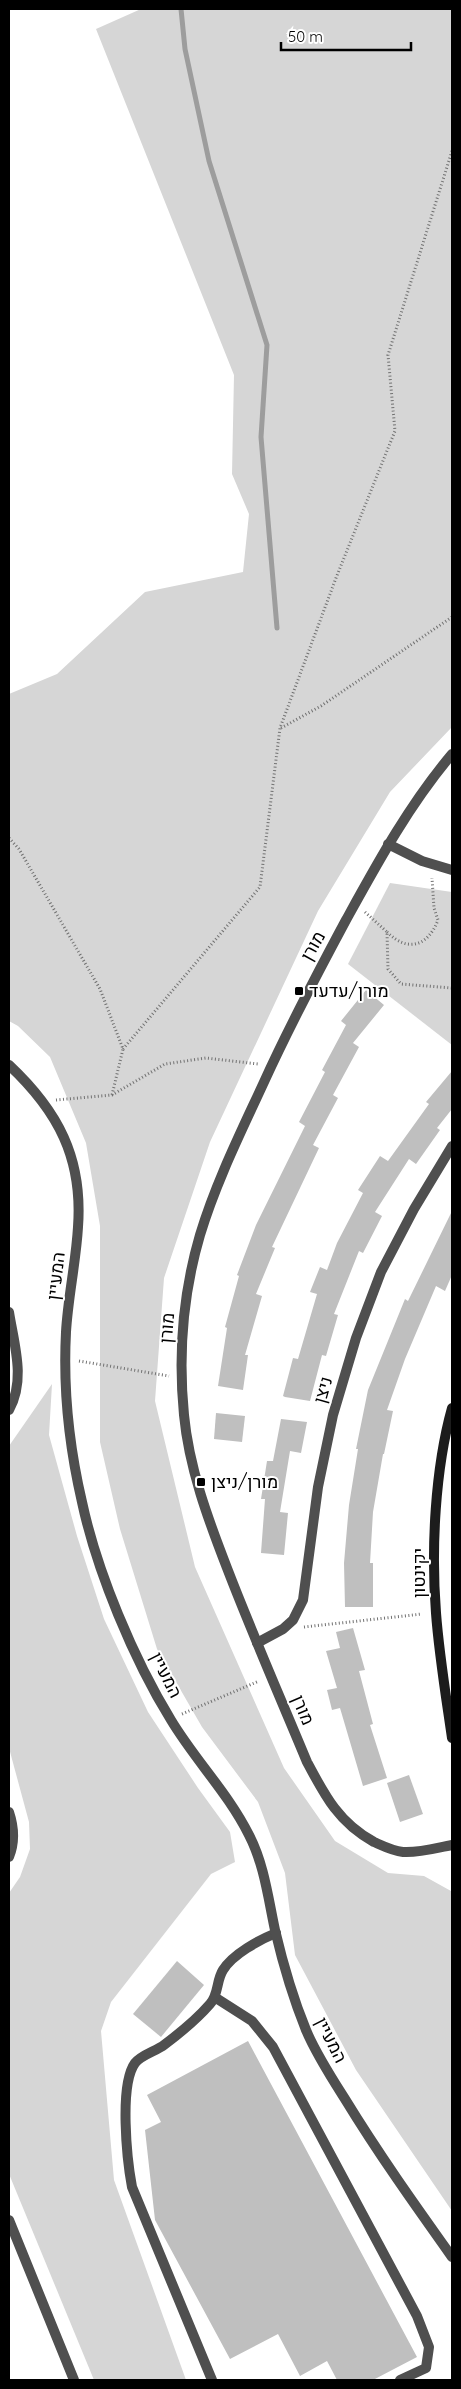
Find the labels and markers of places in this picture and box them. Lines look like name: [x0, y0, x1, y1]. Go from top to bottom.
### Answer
place label: מורן/עדעד: [309, 979, 389, 1002]
marker: מורן/עדעד: [293, 985, 305, 997]
place label: מורן/ניצן: [211, 1470, 278, 1493]
marker: מורן/ניצן: [195, 1476, 207, 1488]

